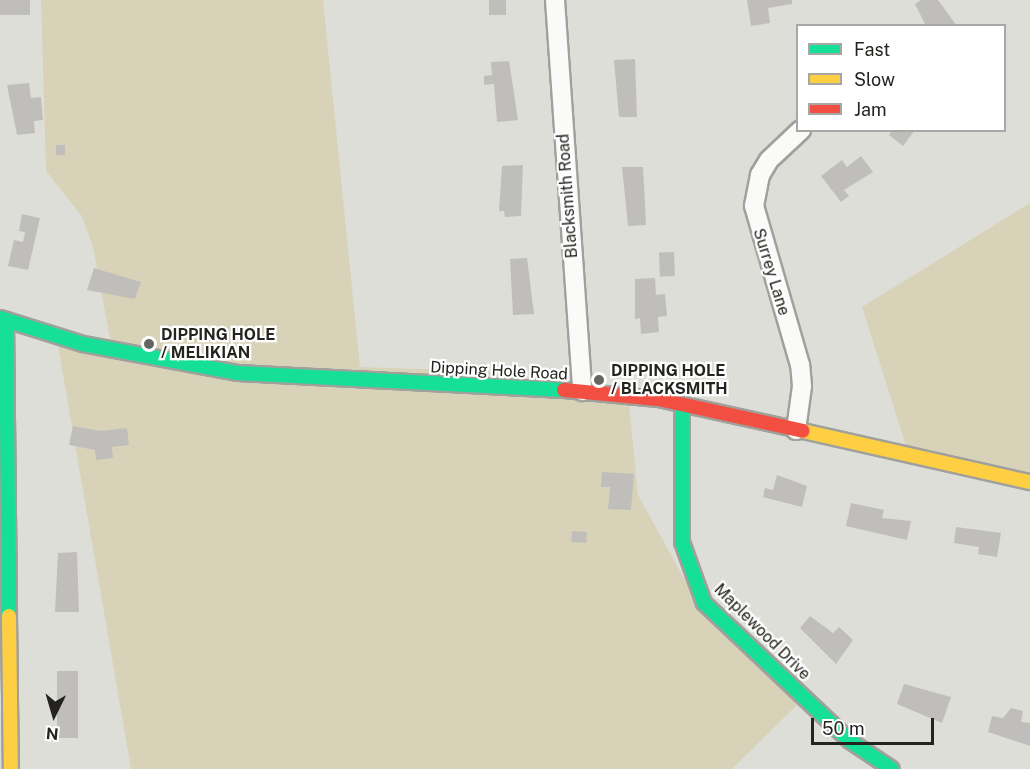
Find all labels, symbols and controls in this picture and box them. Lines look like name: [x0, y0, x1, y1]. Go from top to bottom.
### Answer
legend: [796, 24, 1006, 132]
text: Fast: [854, 39, 890, 60]
text: Slow: [854, 69, 895, 90]
text: Jam: [854, 99, 887, 120]
street label: Blacksmith Road: [554, 133, 582, 259]
street label: Surrey Lane: [749, 226, 793, 318]
place label: DIPPING HOLE / MELIKIAN: [161, 325, 275, 363]
marker: DIPPING HOLE / MELIKIAN: [142, 337, 156, 351]
street label: Dipping Hole Road: [430, 358, 568, 384]
place label: DIPPING HOLE / BLACKSMITH: [611, 361, 728, 399]
marker: DIPPING HOLE / BLACKSMITH: [592, 373, 606, 387]
street label: Maplewood Drive: [710, 580, 814, 684]
north arrow: [24, 685, 84, 745]
scale bar: [814, 706, 937, 744]
text: 50 m: [822, 718, 865, 739]
text: N: [45, 723, 59, 743]

